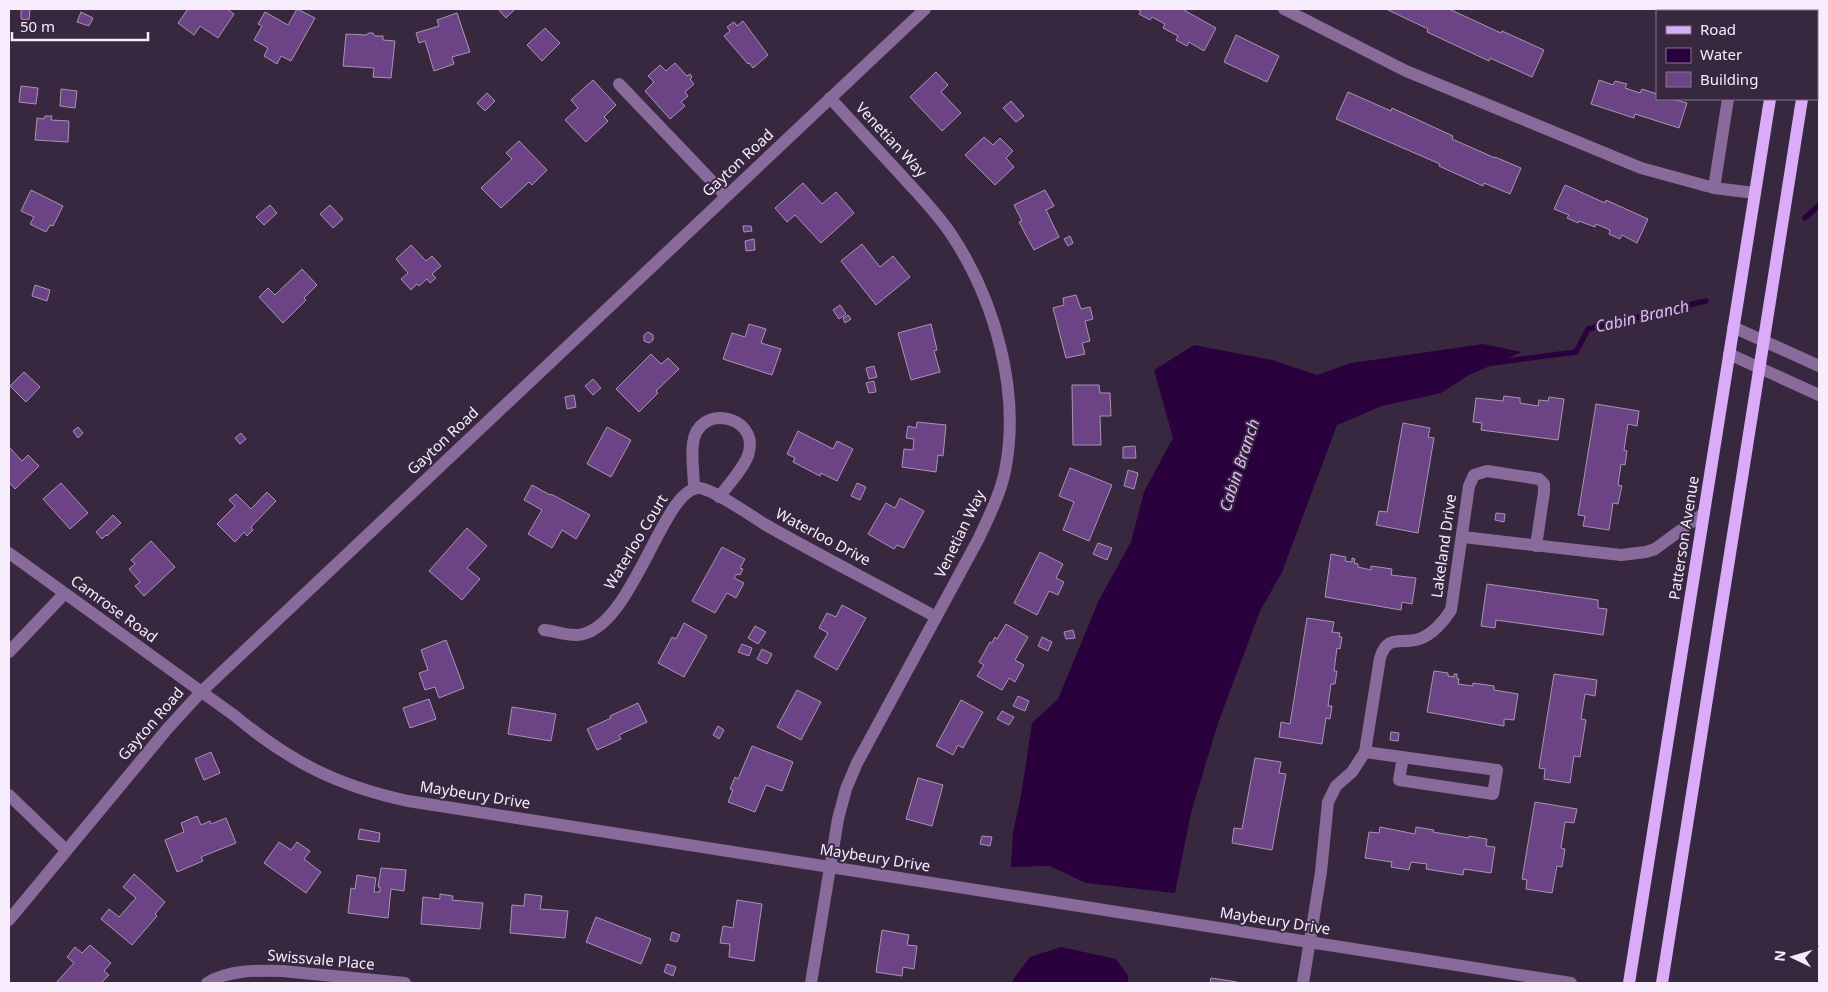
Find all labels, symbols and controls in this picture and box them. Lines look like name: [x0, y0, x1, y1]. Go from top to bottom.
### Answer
scale bar: [12, 10, 149, 42]
legend: [1656, 10, 1818, 100]
text: 50 m: [20, 16, 55, 36]
text: Road: [1700, 19, 1736, 39]
text: Water: [1700, 44, 1742, 64]
text: Building: [1700, 69, 1758, 89]
street label: Venetian Way: [852, 98, 932, 181]
street label: Gayton Road: [697, 124, 777, 201]
water label: Cabin Branch: [1593, 295, 1691, 337]
street label: Gayton Road: [402, 402, 482, 479]
water label: Cabin Branch: [1214, 416, 1264, 514]
street label: Patterson Avenue: [1663, 475, 1703, 601]
street label: Venetian Way: [929, 486, 989, 581]
street label: Waterloo Court: [599, 490, 672, 593]
street label: Lakeland Drive: [1426, 493, 1460, 599]
street label: Waterloo Drive: [772, 503, 875, 570]
street label: Camrose Road: [67, 570, 162, 646]
street label: Gayton Road: [113, 683, 188, 764]
street label: Maybeury Drive: [419, 775, 532, 813]
street label: Maybeury Drive: [819, 838, 932, 876]
street label: Maybeury Drive: [1219, 901, 1332, 939]
north arrow: [1768, 932, 1818, 982]
street label: Swissvale Place: [267, 944, 376, 974]
text: N: [1770, 949, 1790, 962]

